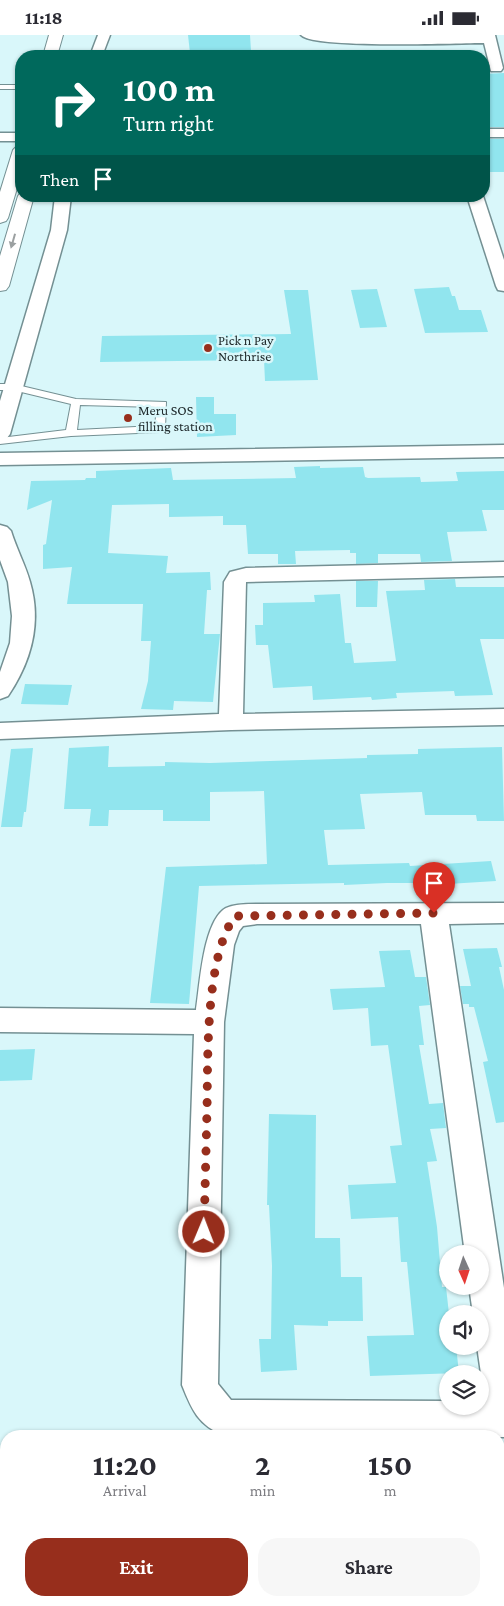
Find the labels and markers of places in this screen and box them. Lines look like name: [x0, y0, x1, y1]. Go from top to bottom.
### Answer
place label: Pick n Pay Northrise: [218, 332, 274, 364]
marker: Pick n Pay Northrise: [202, 342, 214, 354]
place label: Meru SOS filling station: [138, 402, 213, 434]
marker: Meru SOS filling station: [122, 412, 134, 424]
pin: [413, 862, 455, 913]

